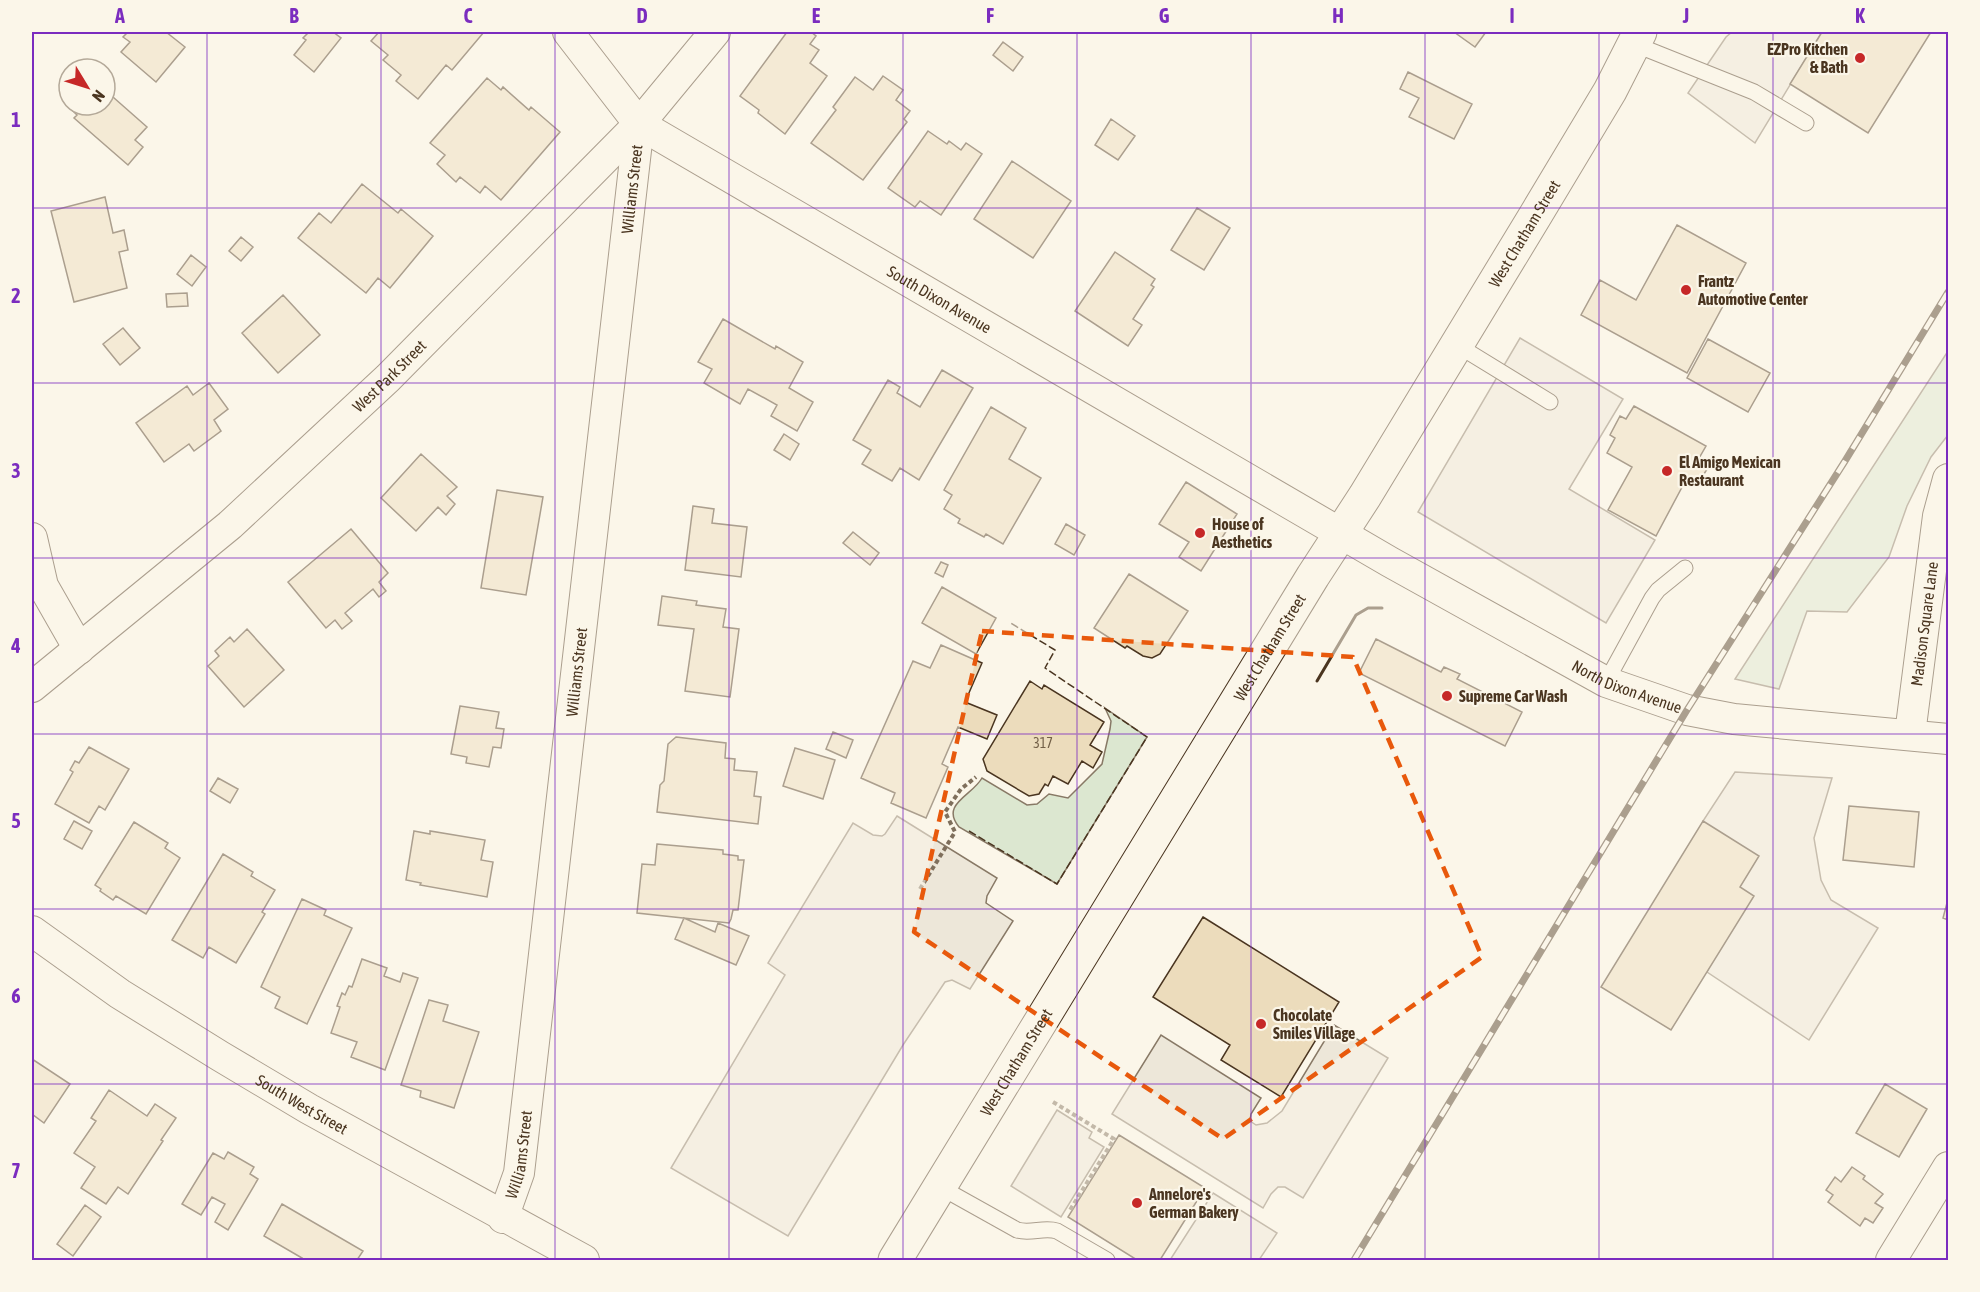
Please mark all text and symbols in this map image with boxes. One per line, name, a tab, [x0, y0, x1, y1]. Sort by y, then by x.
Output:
text: A	[114, 4, 125, 27]
text: B	[289, 4, 299, 27]
text: C	[464, 4, 473, 27]
text: D	[636, 4, 648, 27]
text: E	[812, 4, 821, 27]
text: F	[986, 4, 994, 27]
text: G	[1159, 4, 1170, 27]
text: H	[1332, 4, 1344, 27]
text: I	[1509, 4, 1515, 27]
text: J	[1682, 4, 1689, 27]
text: K	[1855, 4, 1865, 27]
place label: EZPro Kitchen & Bath	[1767, 40, 1848, 76]
marker: EZPro Kitchen & Bath	[1853, 51, 1867, 65]
north arrow	[57, 57, 117, 117]
text: N	[89, 87, 109, 106]
text: 1	[11, 108, 21, 131]
street label: Williams Street	[618, 143, 646, 235]
street label: West Chatham Street	[1485, 176, 1564, 290]
street label: South Dixon Avenue	[884, 262, 995, 337]
place label: Frantz Automotive Center	[1697, 272, 1808, 308]
marker: Frantz Automotive Center	[1679, 283, 1693, 297]
text: 2	[11, 284, 21, 307]
street label: West Park Street	[349, 336, 430, 415]
place label: El Amigo Mexican Restaurant	[1679, 453, 1781, 489]
text: 3	[11, 459, 21, 482]
marker: El Amigo Mexican Restaurant	[1660, 464, 1674, 478]
place label: House of Aesthetics	[1211, 515, 1273, 551]
marker: House of Aesthetics	[1193, 526, 1207, 540]
street label: Madison Square Lane	[1907, 561, 1941, 687]
street label: West Chatham Street	[1230, 590, 1309, 704]
street label: Williams Street	[562, 626, 590, 717]
text: 4	[10, 634, 21, 657]
street label: North Dixon Avenue	[1569, 656, 1684, 717]
place label: Supreme Car Wash	[1459, 687, 1568, 705]
marker: Supreme Car Wash	[1440, 689, 1454, 703]
house number: 317	[1033, 735, 1053, 751]
text: 5	[11, 809, 21, 832]
text: 6	[11, 984, 21, 1007]
street label: West Chatham Street	[976, 1005, 1056, 1119]
place label: Chocolate Smiles Village	[1273, 1006, 1355, 1042]
marker: Chocolate Smiles Village	[1254, 1017, 1268, 1031]
street label: South West Street	[253, 1071, 351, 1138]
street label: Williams Street	[502, 1109, 535, 1201]
text: 7	[11, 1159, 21, 1182]
place label: Annelore's German Bakery	[1148, 1185, 1239, 1221]
marker: Annelore's German Bakery	[1130, 1196, 1144, 1210]

